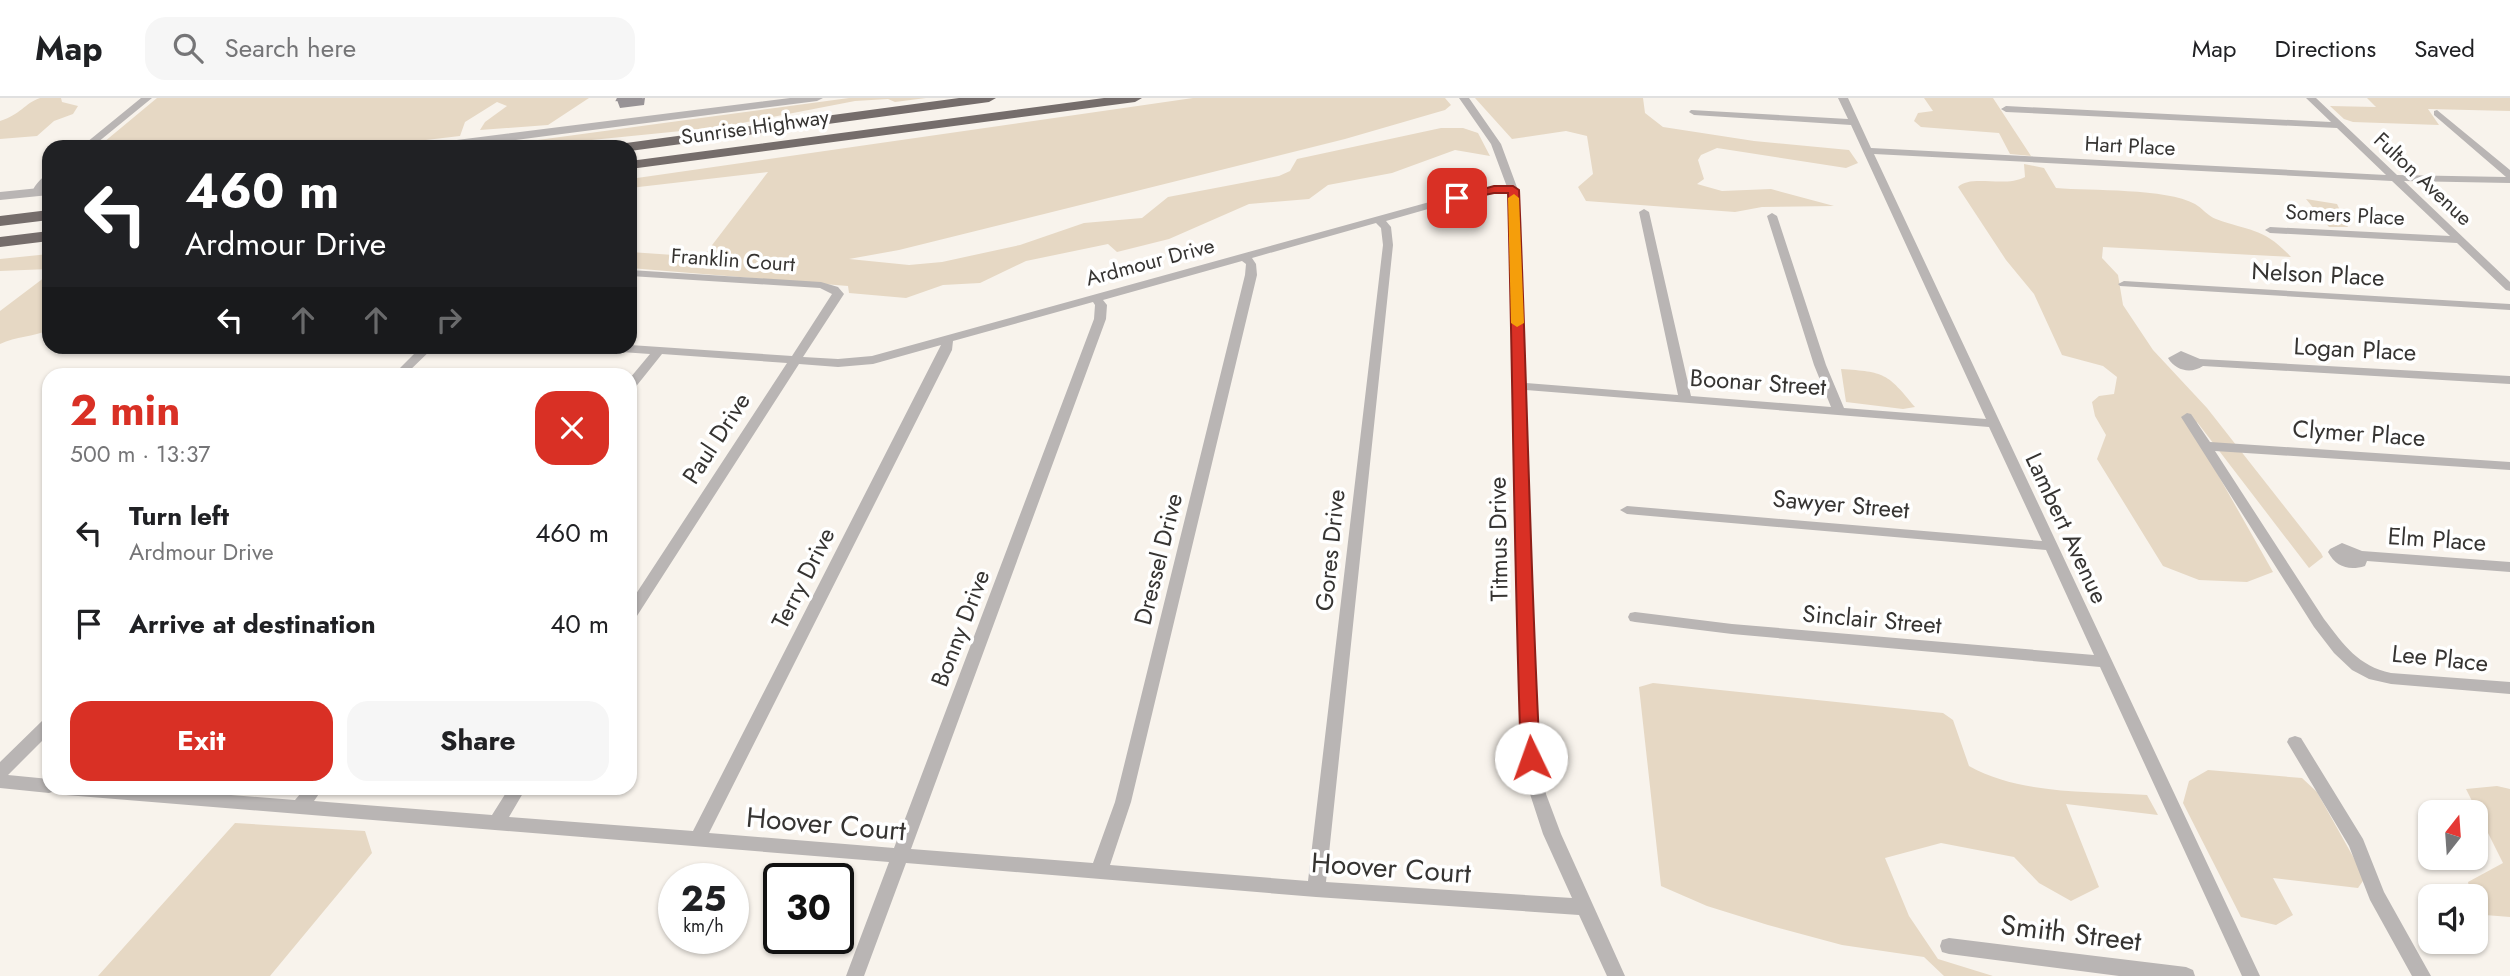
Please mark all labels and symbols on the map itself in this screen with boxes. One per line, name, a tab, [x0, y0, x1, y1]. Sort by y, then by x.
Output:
street label: Sunrise Highway	[679, 102, 831, 152]
street label: Fulton Avenue	[2367, 125, 2479, 233]
street label: Hart Place	[2084, 129, 2176, 163]
pin	[1427, 168, 1487, 228]
street label: Somers Place	[2285, 197, 2406, 233]
street label: Ardmour Drive	[1082, 230, 1218, 294]
street label: Franklin Court	[670, 241, 796, 279]
street label: Nelson Place	[2251, 253, 2385, 295]
street label: Logan Place	[2293, 328, 2417, 370]
street label: Boonar Street	[1689, 360, 1828, 404]
street label: Paul Drive	[673, 385, 759, 491]
street label: Clymer Place	[2291, 411, 2427, 455]
street label: Lambert Avenue	[2017, 447, 2117, 609]
street label: Titmus Drive	[1479, 476, 1517, 602]
street label: Sawyer Street	[1771, 481, 1911, 527]
street label: Gores Drive	[1306, 487, 1354, 613]
street label: Dressel Drive	[1125, 490, 1191, 628]
street label: Elm Place	[2387, 518, 2487, 560]
street label: Terry Drive	[763, 521, 843, 635]
street label: Bonny Drive	[922, 564, 998, 692]
street label: Sinclair Street	[1801, 595, 1943, 643]
street label: Lee Place	[2390, 636, 2490, 680]
position arrow	[1494, 721, 1568, 795]
street label: Hoover Court	[745, 797, 908, 851]
north arrow	[2418, 800, 2488, 870]
street label: Hoover Court	[1310, 842, 1473, 894]
speed limit sign: 30	[763, 863, 854, 954]
street label: Smith Street	[1998, 904, 2144, 962]

